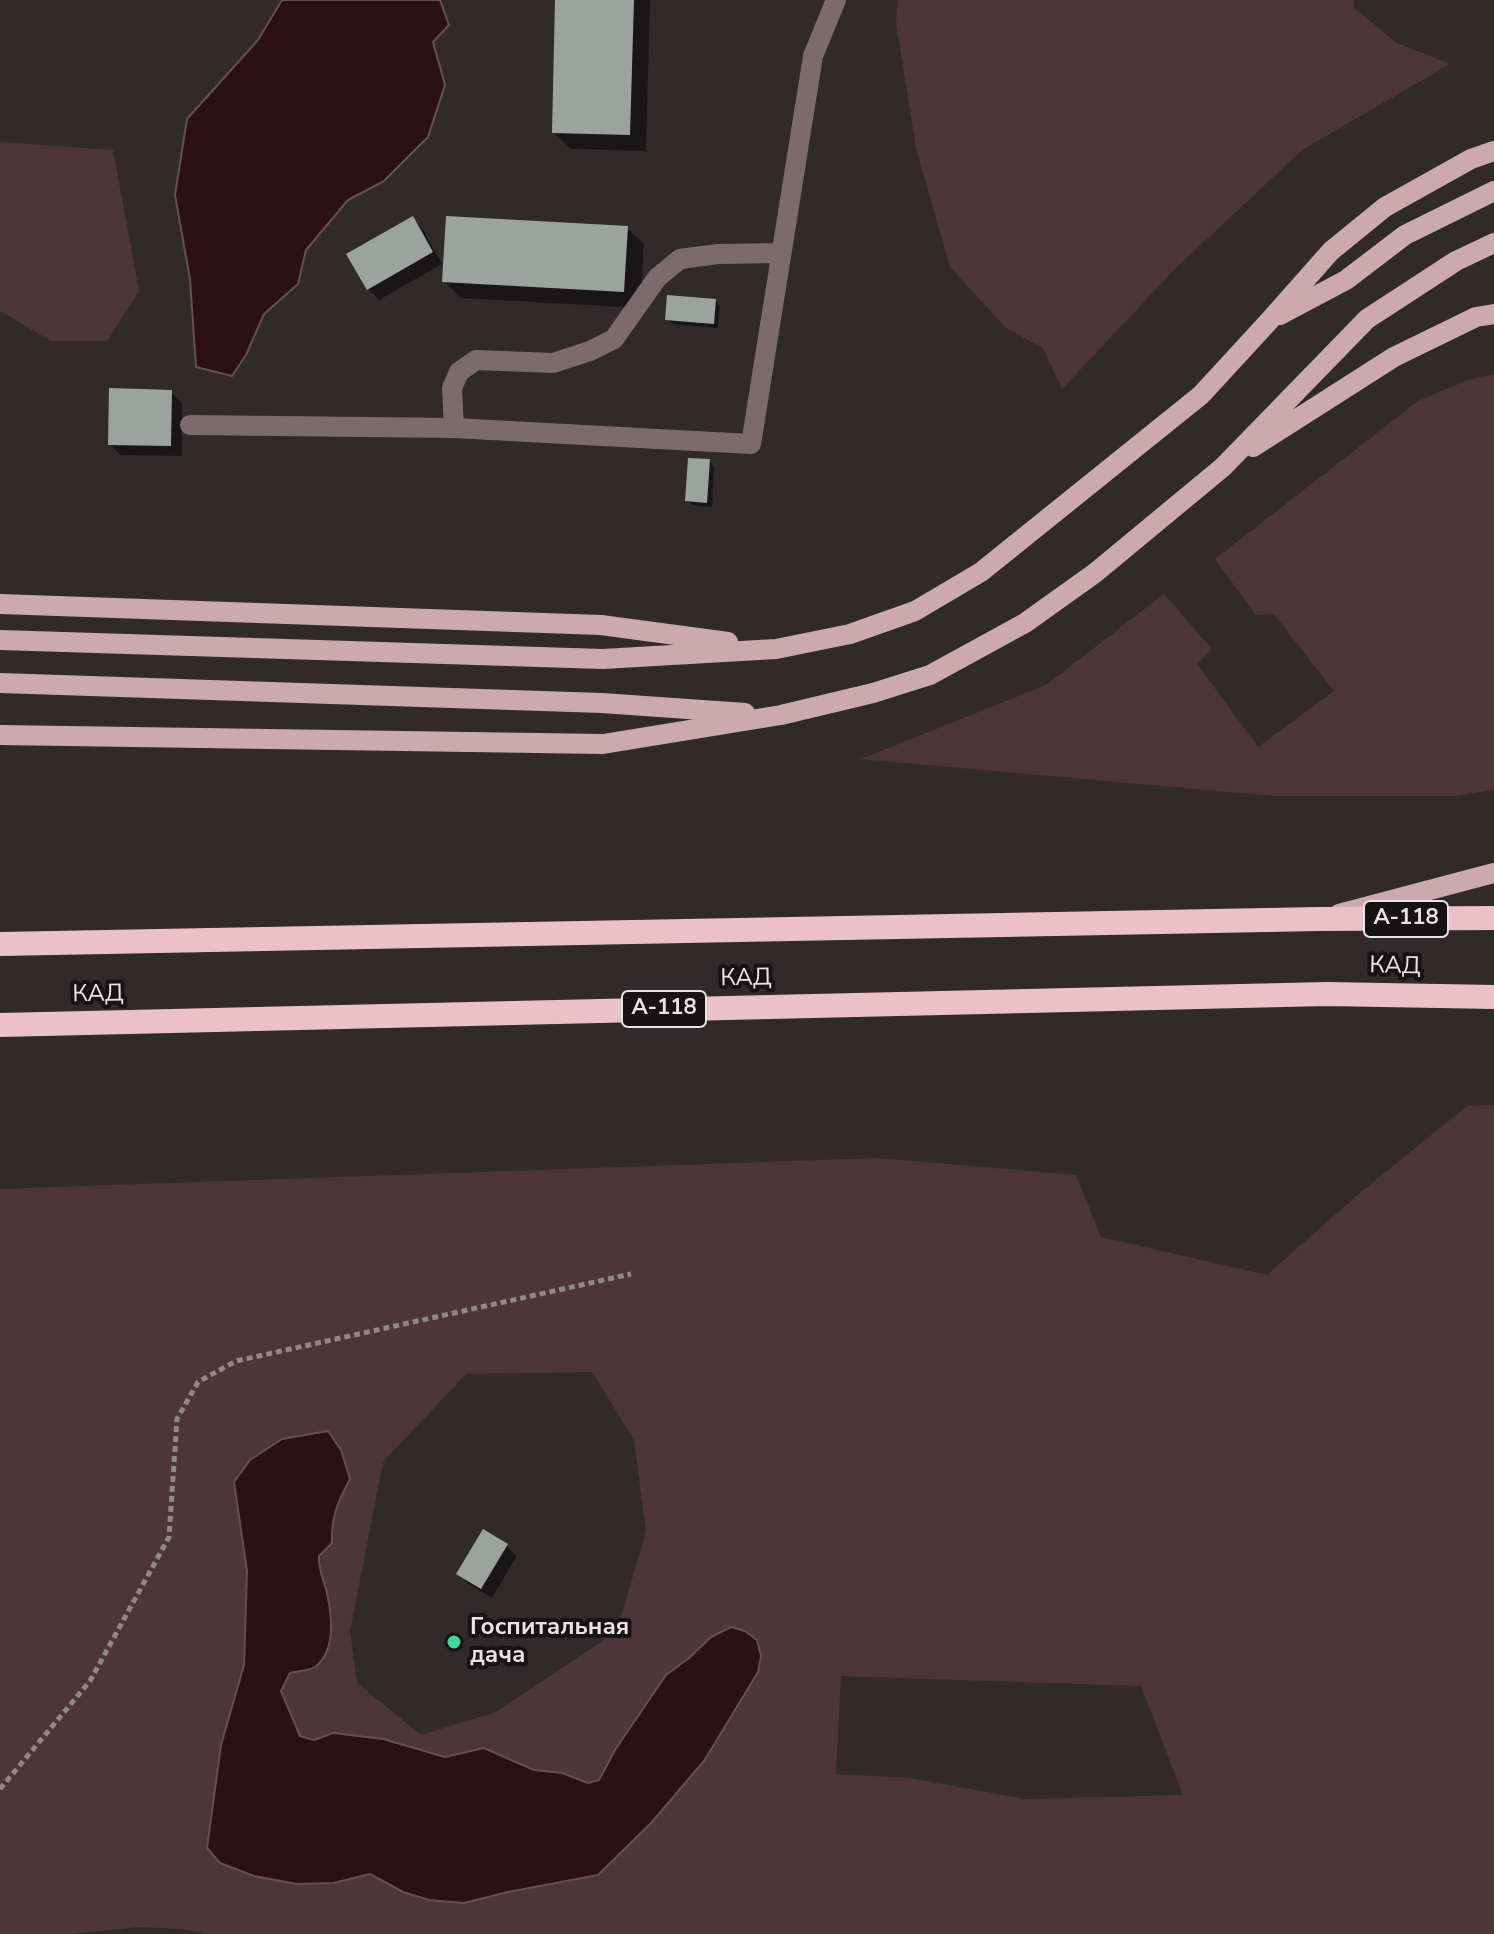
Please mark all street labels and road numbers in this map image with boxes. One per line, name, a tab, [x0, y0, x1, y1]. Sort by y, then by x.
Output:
road number: А-118	[1364, 901, 1448, 937]
street label: КАД	[1369, 952, 1421, 982]
street label: КАД	[720, 964, 772, 994]
street label: КАД	[72, 980, 124, 1010]
road number: А-118	[622, 991, 706, 1027]

